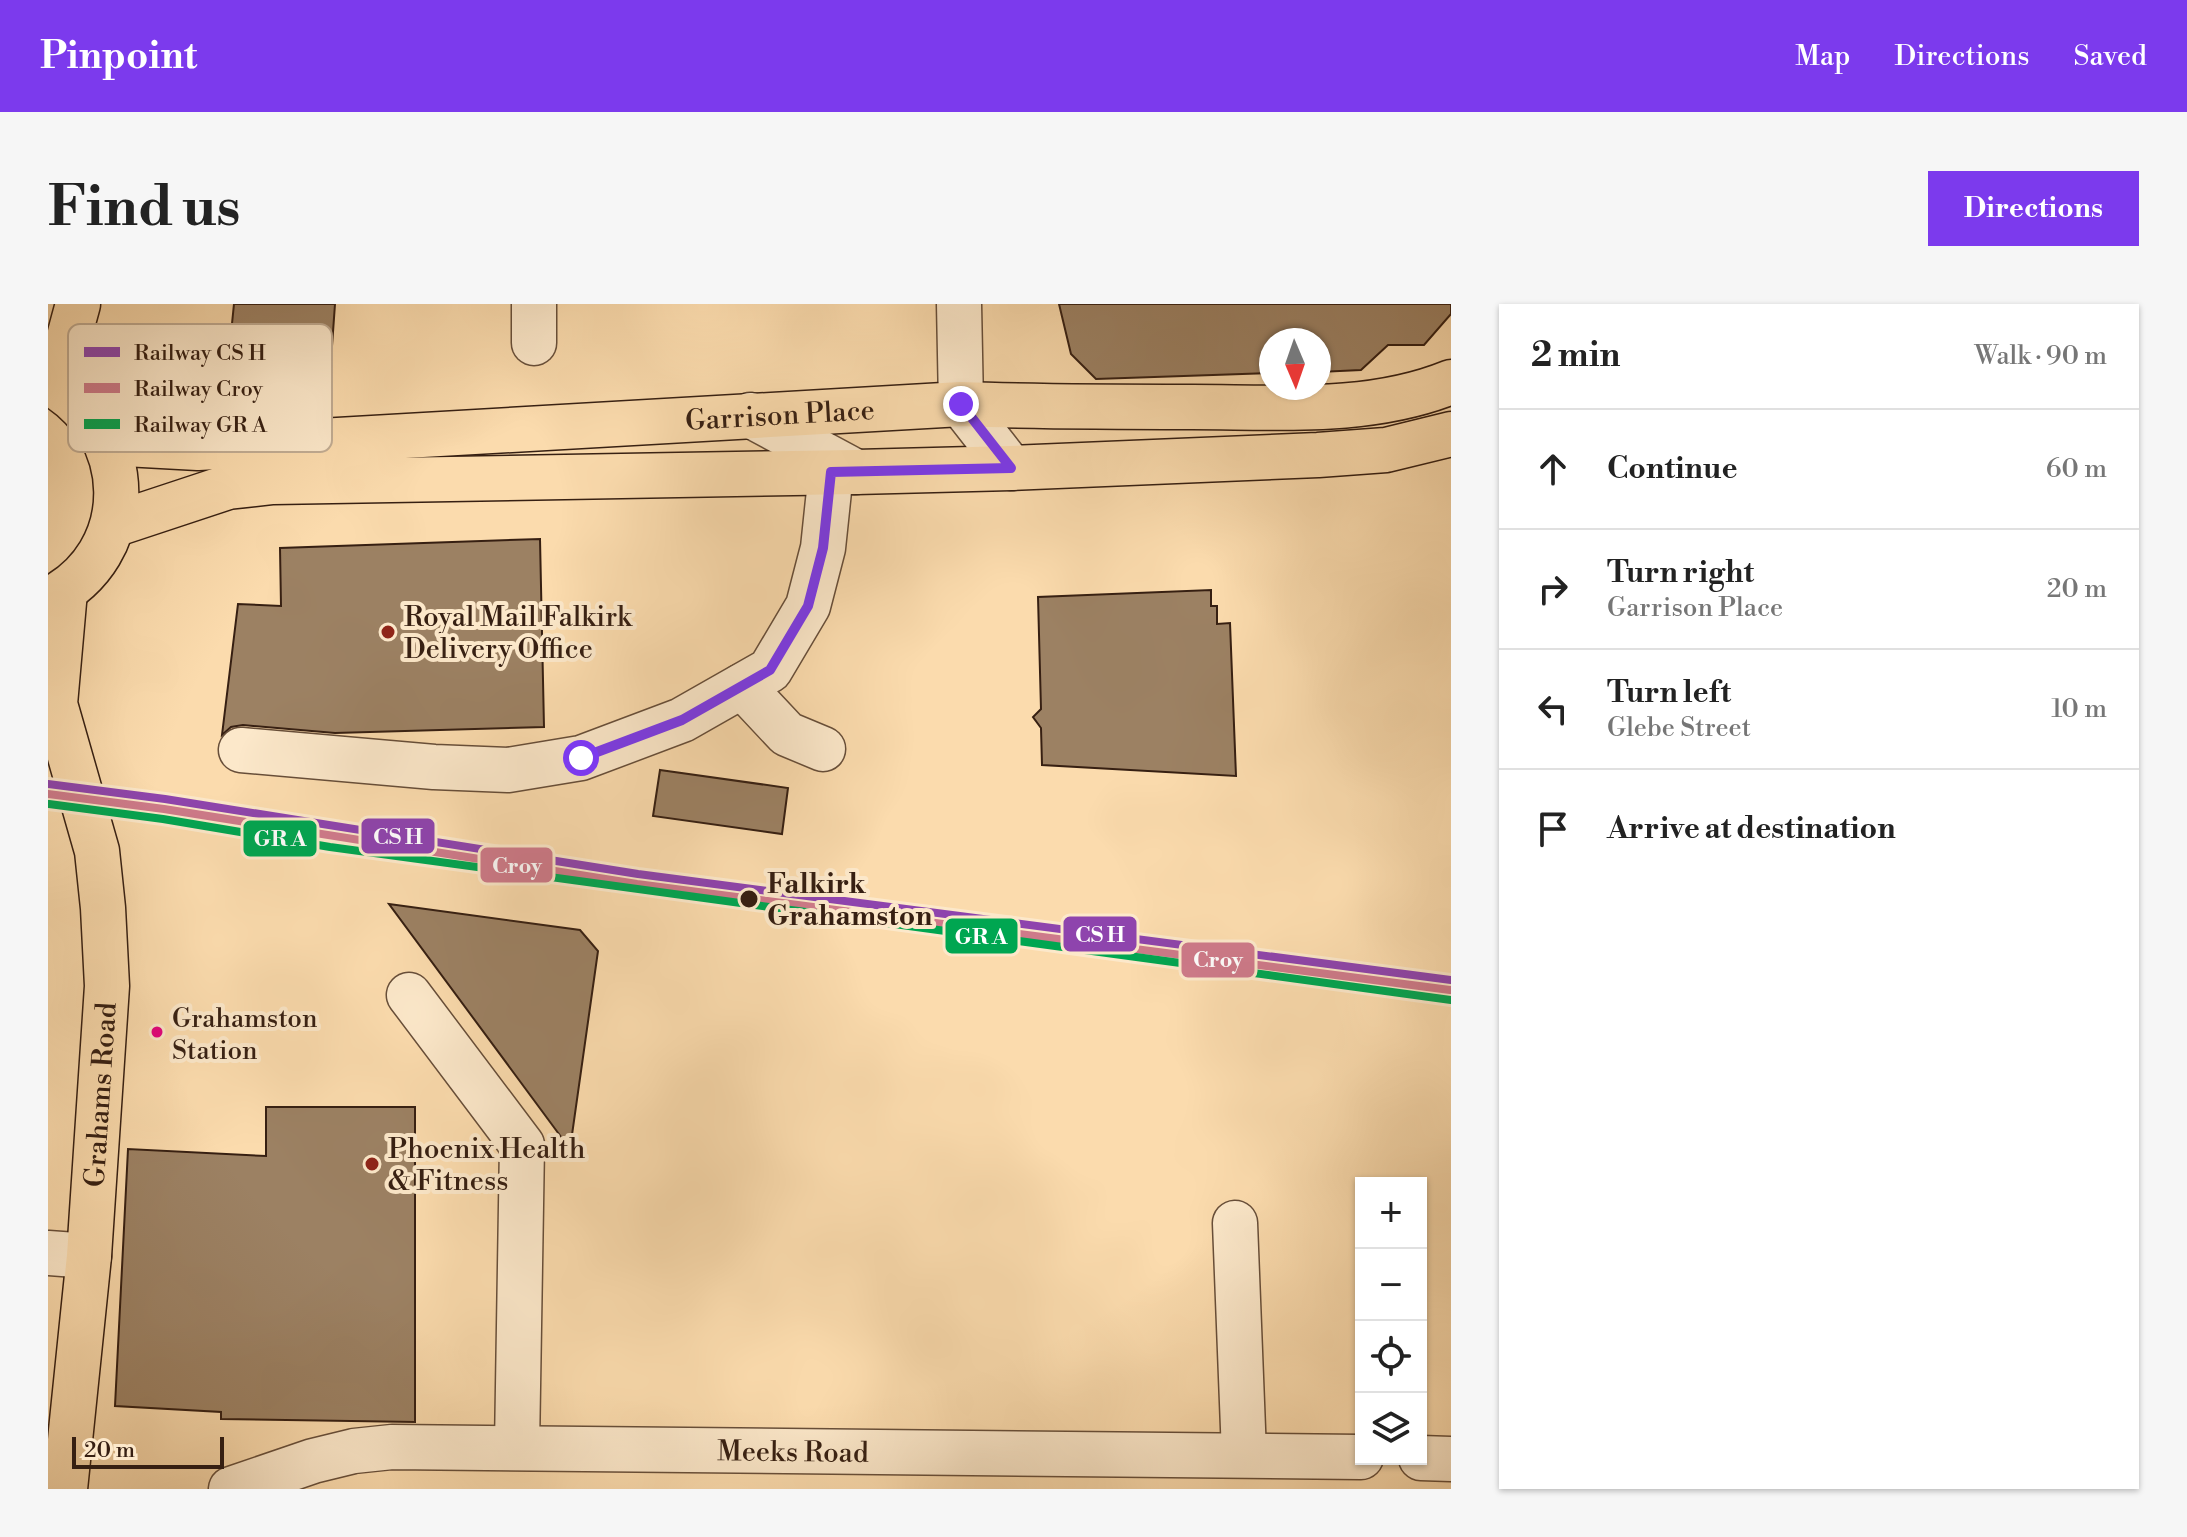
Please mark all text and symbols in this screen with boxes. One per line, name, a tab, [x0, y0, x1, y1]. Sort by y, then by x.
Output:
text: Pinpoint	[40, 33, 197, 80]
text: Map	[1795, 39, 1850, 74]
text: Directions	[1894, 39, 2029, 74]
text: Saved	[2073, 39, 2147, 74]
button: Directions	[1928, 171, 2139, 246]
text: Find us	[48, 173, 241, 243]
legend	[68, 324, 332, 452]
north arrow	[1259, 328, 1331, 400]
text: 2 min	[1531, 335, 1620, 377]
text: Railway CS H	[134, 340, 266, 367]
text: Walk · 90 m	[1975, 340, 2107, 372]
text: Railway Croy	[134, 376, 263, 403]
route end	[943, 386, 979, 422]
street label: Garrison Place	[684, 393, 876, 439]
text: Railway GR A	[134, 412, 268, 439]
icon: ahead	[1531, 447, 1575, 491]
text: Continue	[1607, 450, 1738, 488]
text: 60 m	[2046, 453, 2107, 485]
text: Turn right	[1607, 554, 1754, 592]
icon: right	[1531, 567, 1575, 611]
text: 20 m	[2047, 573, 2107, 605]
text: Garrison Place	[1607, 592, 1783, 624]
place label: Royal Mail Falkirk Delivery Office	[404, 600, 633, 667]
marker: Royal Mail Falkirk Delivery Office	[379, 623, 397, 641]
text: Turn left	[1607, 674, 1731, 712]
icon: left	[1531, 687, 1575, 731]
text: 10 m	[2051, 693, 2107, 725]
text: Glebe Street	[1607, 712, 1751, 744]
route start	[563, 740, 599, 776]
icon: arrive	[1531, 807, 1575, 851]
text: Arrive at destination	[1607, 810, 1896, 848]
line badge: CS H	[360, 817, 436, 855]
line badge: GR A	[242, 819, 318, 858]
text: CS H	[373, 824, 423, 851]
text: GR A	[254, 826, 308, 853]
line badge: Croy	[479, 846, 554, 884]
text: Croy	[492, 853, 543, 880]
place label: Falkirk Grahamston	[767, 867, 932, 934]
marker: Falkirk Grahamston	[738, 888, 760, 910]
line badge: CS H	[1062, 915, 1138, 953]
line badge: GR A	[944, 917, 1019, 955]
text: CS H	[1075, 922, 1125, 949]
text: GR A	[955, 924, 1009, 951]
line badge: Croy	[1180, 941, 1256, 979]
text: Croy	[1193, 947, 1244, 974]
street label: Grahams Road	[78, 1001, 125, 1188]
place label: Grahamston Station	[172, 1003, 317, 1067]
marker: Grahamston Station	[149, 1024, 165, 1040]
place label: Phoenix Health & Fitness	[388, 1132, 586, 1199]
marker: Phoenix Health & Fitness	[363, 1155, 381, 1173]
map controls	[1355, 1177, 1427, 1465]
button: +	[1355, 1177, 1427, 1249]
button: −	[1355, 1249, 1427, 1321]
button: locate	[1355, 1321, 1427, 1393]
button: layers	[1355, 1393, 1427, 1465]
scale bar	[72, 1433, 224, 1469]
street label: Meeks Road	[717, 1434, 869, 1471]
text: 20 m	[84, 1437, 135, 1464]

